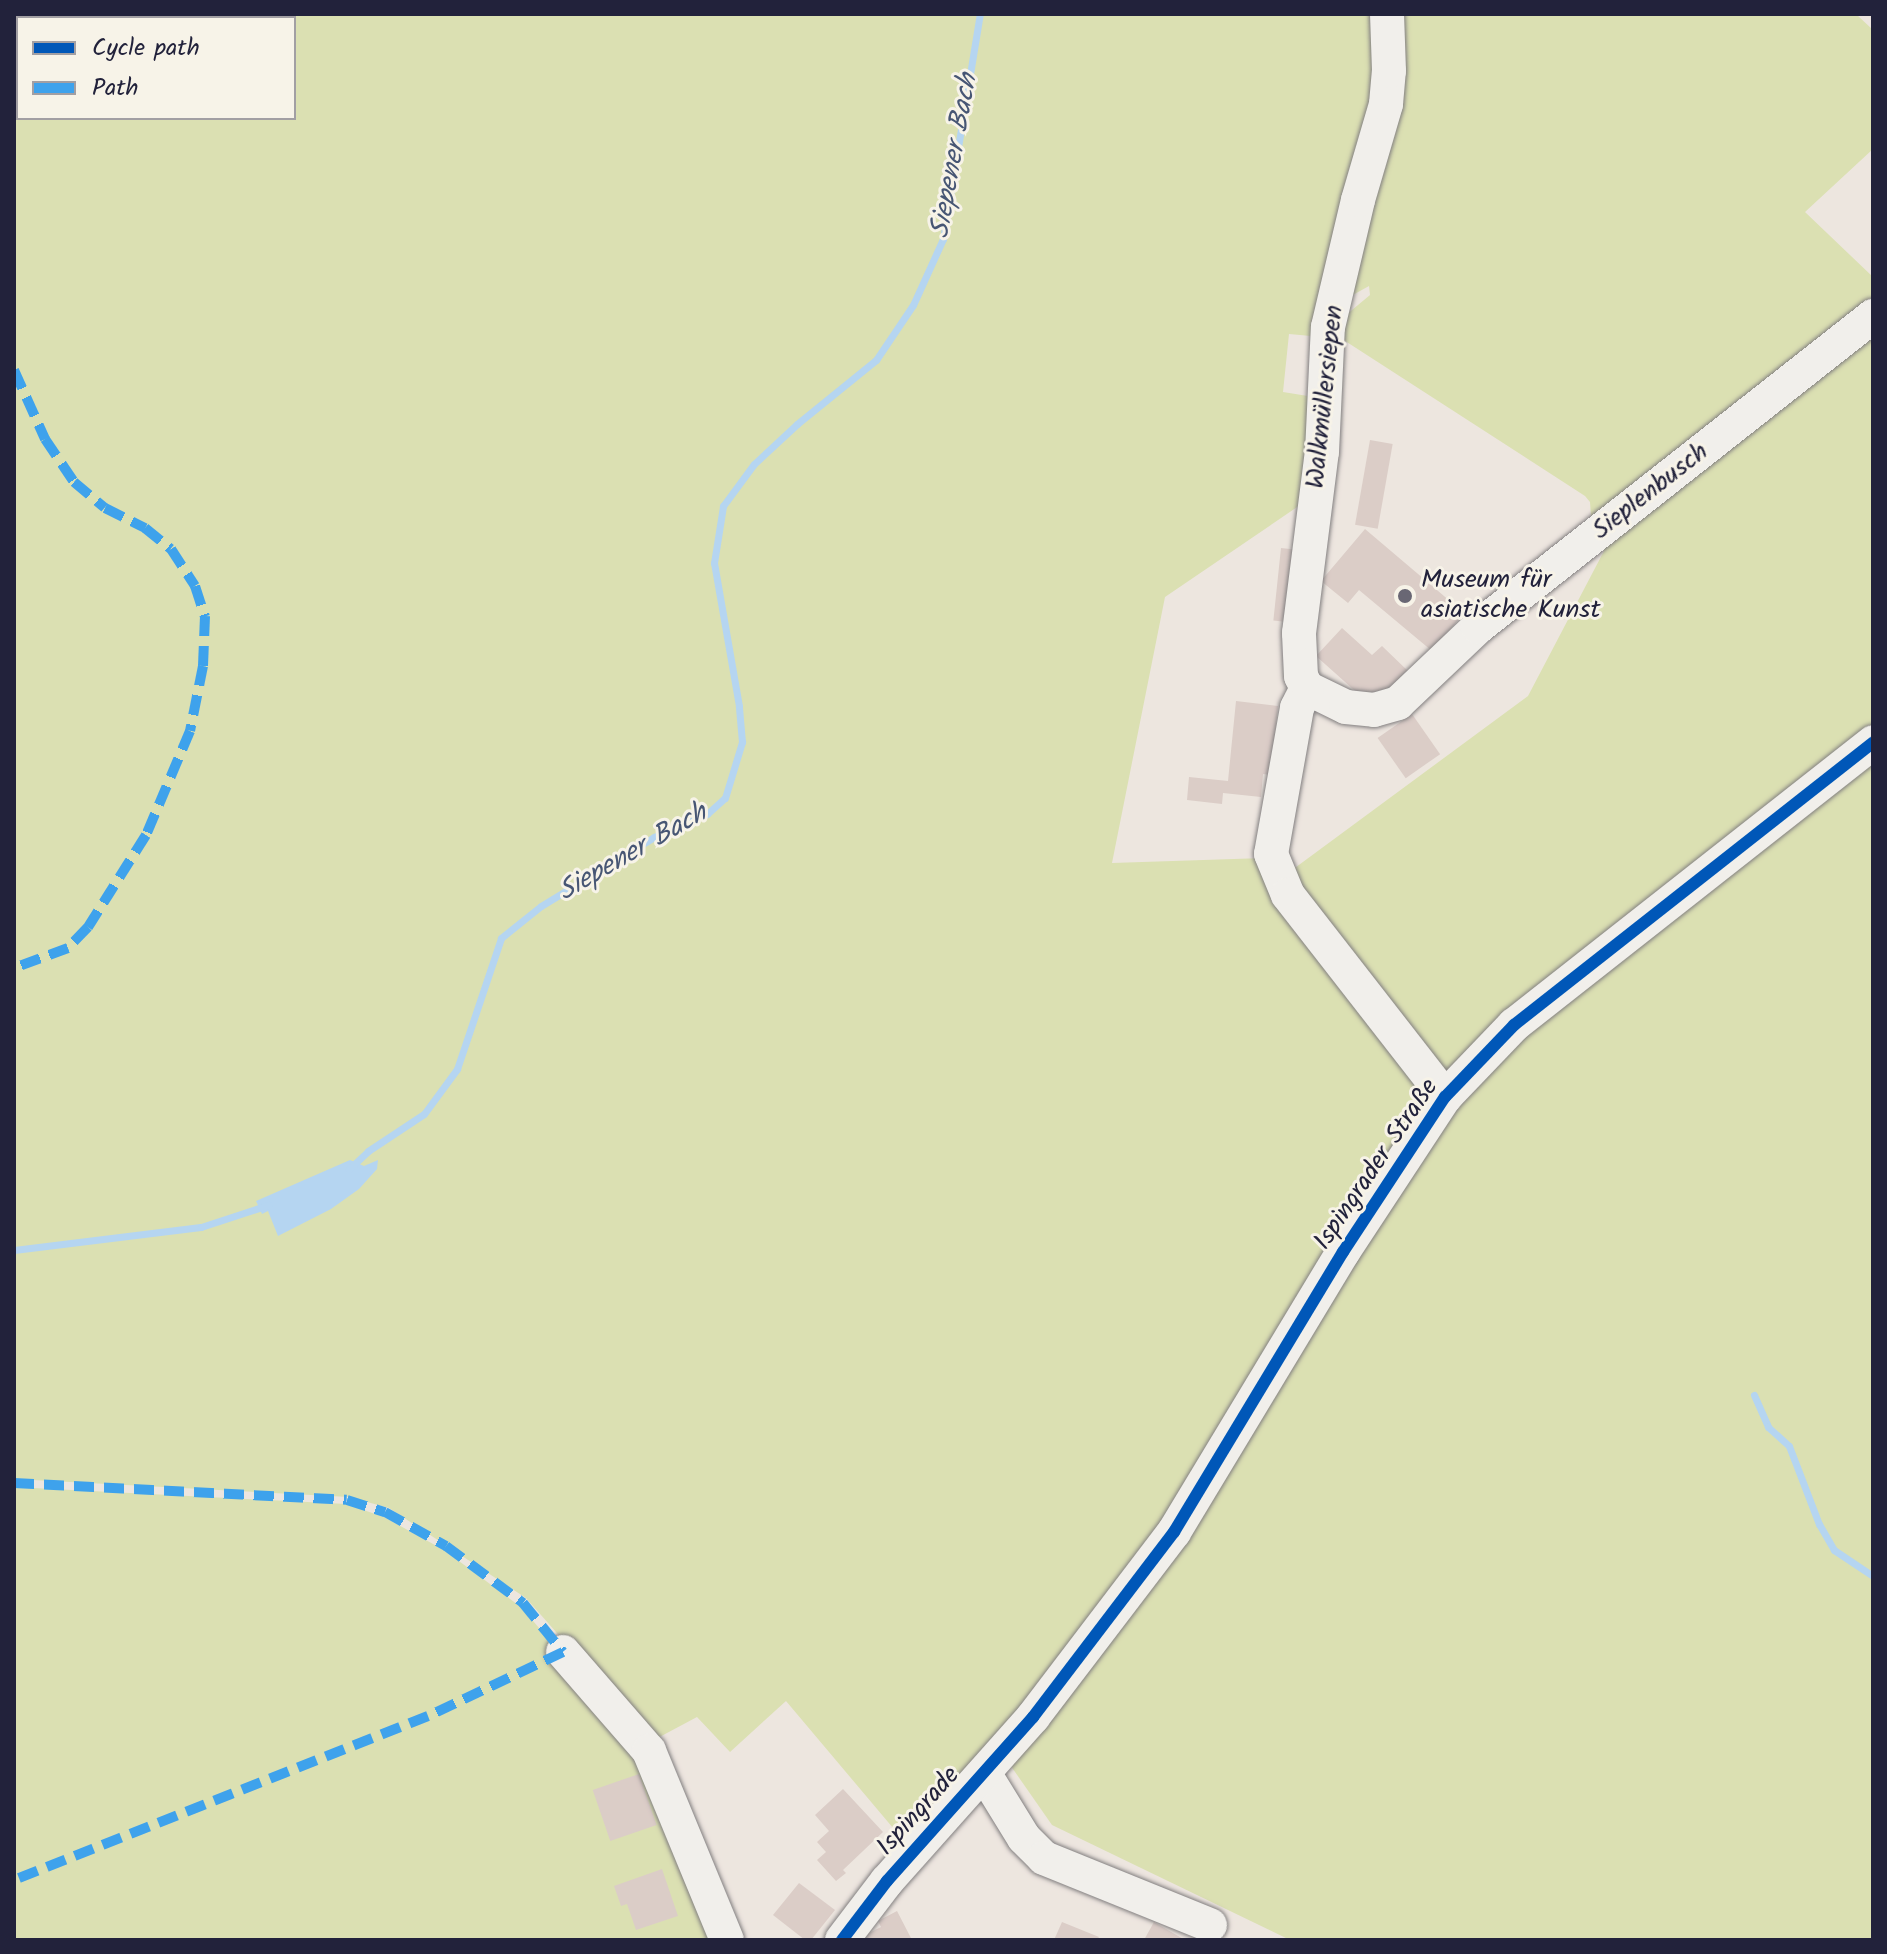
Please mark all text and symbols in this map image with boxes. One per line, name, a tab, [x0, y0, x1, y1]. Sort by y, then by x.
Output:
legend	[16, 16, 296, 120]
text: Cycle path	[92, 29, 200, 68]
text: Path	[92, 69, 138, 108]
water label: Siepener Bach	[924, 71, 986, 241]
street label: Walkmüllersiepen	[1301, 304, 1351, 490]
street label: Sieplenbusch	[1587, 437, 1715, 547]
place label: Museum für asiatische Kunst	[1421, 565, 1600, 626]
marker: Museum für asiatische Kunst	[1396, 587, 1414, 605]
water label: Siepener Bach	[552, 797, 714, 909]
street label: Ispingrader Straße	[1308, 1073, 1446, 1257]
street label: Ispingrade	[871, 1761, 967, 1863]

